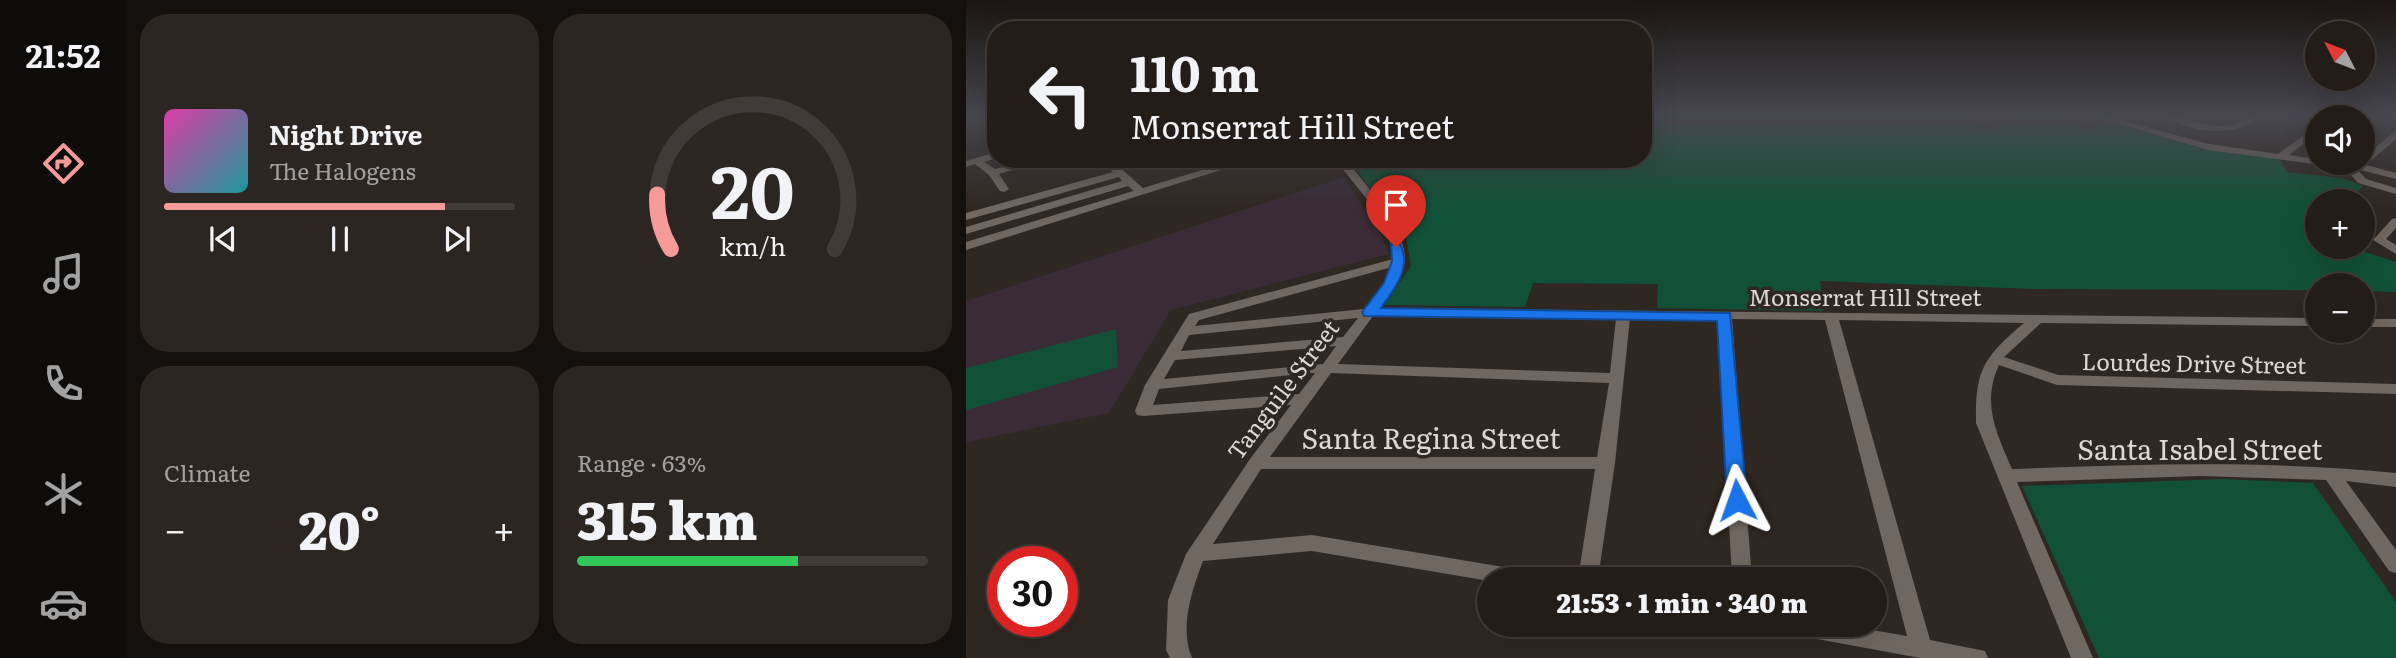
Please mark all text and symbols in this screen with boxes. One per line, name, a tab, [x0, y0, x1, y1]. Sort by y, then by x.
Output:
north arrow	[2305, 21, 2375, 91]
map controls	[2305, 21, 2375, 343]
text: 21:52	[25, 30, 101, 78]
text: 110 m	[1130, 34, 1259, 107]
icon: left	[1015, 49, 1106, 140]
text: Monserrat Hill Street	[1130, 101, 1454, 149]
button: sound	[2305, 105, 2375, 175]
text: Night Drive	[269, 114, 423, 153]
text: 20	[711, 134, 794, 242]
icon: directions	[39, 139, 88, 188]
text: The Halogens	[269, 153, 416, 187]
pin	[1366, 175, 1426, 247]
icon: arrive	[1377, 186, 1415, 224]
button: +	[2305, 189, 2375, 259]
icon: previous	[204, 220, 242, 258]
icon: pause	[321, 220, 359, 258]
icon: next	[438, 220, 476, 258]
text: km/h	[719, 227, 786, 264]
icon: music	[39, 249, 88, 298]
button: −	[2305, 273, 2375, 343]
street label: Monserrat Hill Street	[1748, 279, 1982, 313]
street label: Tanguile Street	[1218, 311, 1346, 466]
street label: Lourdes Drive Street	[2081, 343, 2307, 381]
icon: phone	[39, 359, 88, 408]
street label: Santa Regina Street	[1302, 416, 1561, 458]
street label: Santa Isabel Street	[2077, 427, 2323, 469]
text: Range · 63%	[577, 445, 706, 479]
text: Climate	[164, 455, 250, 489]
position arrow	[1700, 463, 1774, 537]
icon: climate	[39, 469, 88, 518]
text: 315 km	[577, 479, 758, 556]
text: 20°	[299, 489, 380, 566]
text: −	[164, 499, 186, 556]
text: +	[493, 499, 515, 556]
speed limit sign: 30	[987, 546, 1078, 637]
icon: car	[39, 579, 88, 628]
text: 21:53 · 1 min · 340 m	[1557, 582, 1807, 621]

